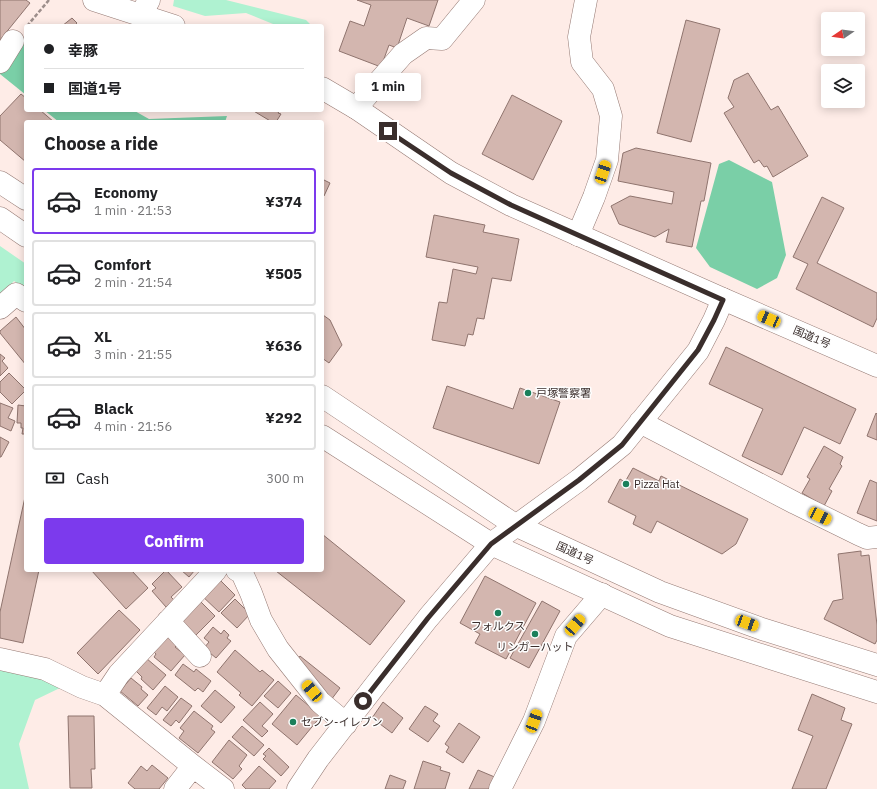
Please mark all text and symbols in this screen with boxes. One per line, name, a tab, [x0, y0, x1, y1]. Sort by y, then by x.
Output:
north arrow	[821, 12, 865, 56]
map controls	[821, 12, 865, 108]
text: 幸豚	[68, 41, 98, 60]
button: layers	[821, 64, 865, 108]
callout: 1 min	[355, 73, 421, 101]
text: 1 min	[371, 78, 405, 95]
text: 国道1号	[68, 79, 122, 98]
route end	[379, 122, 397, 140]
text: Choose a ride	[44, 132, 158, 155]
car	[594, 159, 612, 185]
icon: car	[46, 183, 82, 219]
text: Economy	[94, 183, 158, 202]
text: ¥374	[265, 192, 302, 211]
text: 1 min · 21:53	[94, 202, 172, 219]
icon: car	[46, 255, 82, 291]
text: Comfort	[94, 255, 151, 274]
text: ¥505	[265, 264, 302, 283]
text: 2 min · 21:54	[94, 274, 172, 291]
car	[756, 309, 782, 329]
street label: 国道1号	[791, 323, 833, 351]
icon: car	[46, 327, 82, 363]
text: XL	[94, 327, 112, 346]
text: ¥636	[265, 336, 302, 355]
text: 3 min · 21:55	[94, 346, 172, 363]
place label: 戸塚警察署	[536, 386, 591, 400]
marker: 戸塚警察署	[523, 388, 533, 398]
icon: car	[46, 399, 82, 435]
text: Black	[94, 399, 134, 418]
text: ¥292	[265, 408, 302, 427]
text: 4 min · 21:56	[94, 418, 172, 435]
icon: cash	[44, 467, 66, 489]
text: Cash	[76, 469, 109, 488]
text: 300 m	[266, 470, 304, 487]
place label: Pizza Hat	[634, 477, 680, 491]
marker: Pizza Hat	[621, 479, 631, 489]
car	[807, 505, 833, 527]
button: Confirm	[44, 518, 304, 564]
street label: 国道1号	[554, 539, 596, 567]
marker: フォルクス	[493, 608, 503, 618]
car	[563, 612, 587, 638]
car	[734, 613, 760, 633]
place label: フォルクス	[471, 619, 525, 633]
marker: リンガーハット	[530, 629, 540, 639]
place label: リンガーハット	[497, 640, 573, 654]
car	[300, 678, 324, 704]
route start	[354, 692, 372, 710]
car	[524, 708, 544, 734]
place label: セブン-イレブン	[301, 715, 382, 729]
marker: セブン-イレブン	[288, 717, 298, 727]

